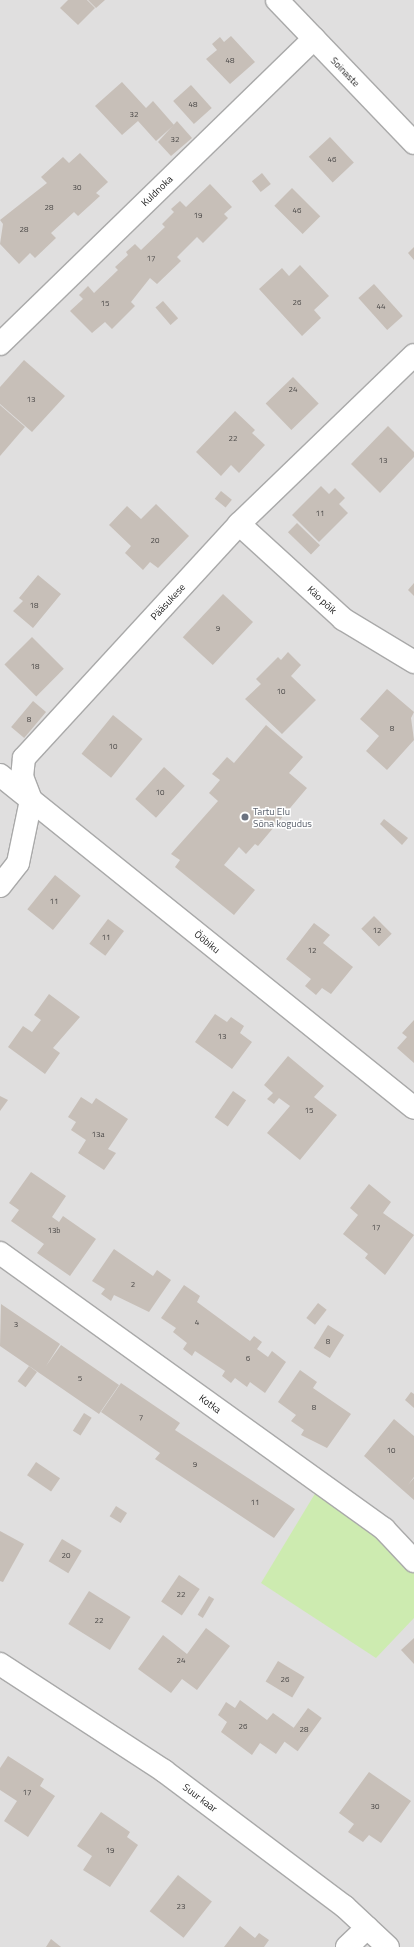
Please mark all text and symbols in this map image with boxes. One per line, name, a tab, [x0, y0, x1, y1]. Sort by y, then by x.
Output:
street label: Soinaste	[328, 55, 362, 89]
house number: 48	[226, 56, 234, 66]
house number: 48	[189, 100, 197, 110]
house number: 32	[130, 110, 138, 120]
house number: 32	[171, 135, 179, 145]
house number: 46	[328, 155, 336, 165]
street label: Kuldnoka	[139, 173, 175, 209]
house number: 30	[73, 183, 81, 193]
house number: 28	[45, 203, 53, 213]
house number: 46	[293, 206, 301, 216]
house number: 19	[194, 211, 202, 221]
house number: 28	[20, 225, 28, 235]
house number: 17	[147, 254, 155, 264]
house number: 26	[293, 298, 301, 308]
house number: 15	[101, 299, 109, 309]
house number: 44	[377, 302, 385, 312]
house number: 24	[289, 385, 297, 395]
house number: 13	[27, 395, 35, 405]
house number: 22	[229, 434, 237, 444]
house number: 13	[379, 456, 387, 466]
house number: 11	[316, 509, 324, 519]
house number: 20	[151, 536, 159, 546]
street label: Pääsukese	[148, 581, 188, 623]
street label: Käo põik	[305, 583, 339, 617]
house number: 18	[30, 601, 38, 611]
house number: 9	[216, 624, 220, 634]
house number: 18	[31, 662, 39, 672]
house number: 10	[277, 687, 285, 697]
house number: 8	[27, 715, 31, 725]
house number: 8	[390, 724, 394, 734]
house number: 10	[109, 742, 117, 752]
house number: 10	[156, 788, 164, 798]
place label: Tartu Elu Sõna kogudus	[253, 805, 312, 828]
marker: Tartu Elu Sõna kogudus	[240, 812, 250, 822]
house number: 11	[50, 897, 58, 907]
house number: 12	[373, 926, 381, 936]
street label: Ööbiku	[192, 928, 222, 956]
house number: 11	[102, 933, 110, 943]
house number: 12	[308, 946, 316, 956]
house number: 13	[218, 1032, 226, 1042]
house number: 15	[305, 1106, 313, 1116]
house number: 13a	[92, 1130, 104, 1140]
house number: 17	[372, 1223, 380, 1233]
house number: 13b	[47, 1226, 61, 1236]
house number: 2	[131, 1280, 135, 1290]
house number: 4	[195, 1318, 199, 1328]
house number: 3	[14, 1320, 18, 1330]
house number: 8	[326, 1337, 330, 1347]
house number: 6	[246, 1354, 250, 1364]
house number: 5	[78, 1374, 82, 1384]
street label: Kotka	[197, 1392, 223, 1416]
house number: 8	[312, 1403, 316, 1413]
house number: 7	[139, 1413, 143, 1423]
house number: 10	[387, 1446, 395, 1456]
house number: 9	[193, 1460, 197, 1470]
house number: 11	[251, 1498, 259, 1508]
house number: 20	[62, 1551, 70, 1561]
house number: 22	[177, 1590, 185, 1600]
house number: 22	[95, 1616, 103, 1626]
house number: 24	[177, 1656, 185, 1666]
house number: 26	[281, 1675, 289, 1685]
house number: 26	[239, 1722, 247, 1732]
house number: 28	[300, 1725, 308, 1735]
street label: Suur kaar	[180, 1781, 220, 1815]
house number: 17	[23, 1788, 31, 1798]
house number: 30	[371, 1802, 379, 1812]
house number: 19	[106, 1846, 114, 1856]
house number: 23	[177, 1902, 185, 1912]

